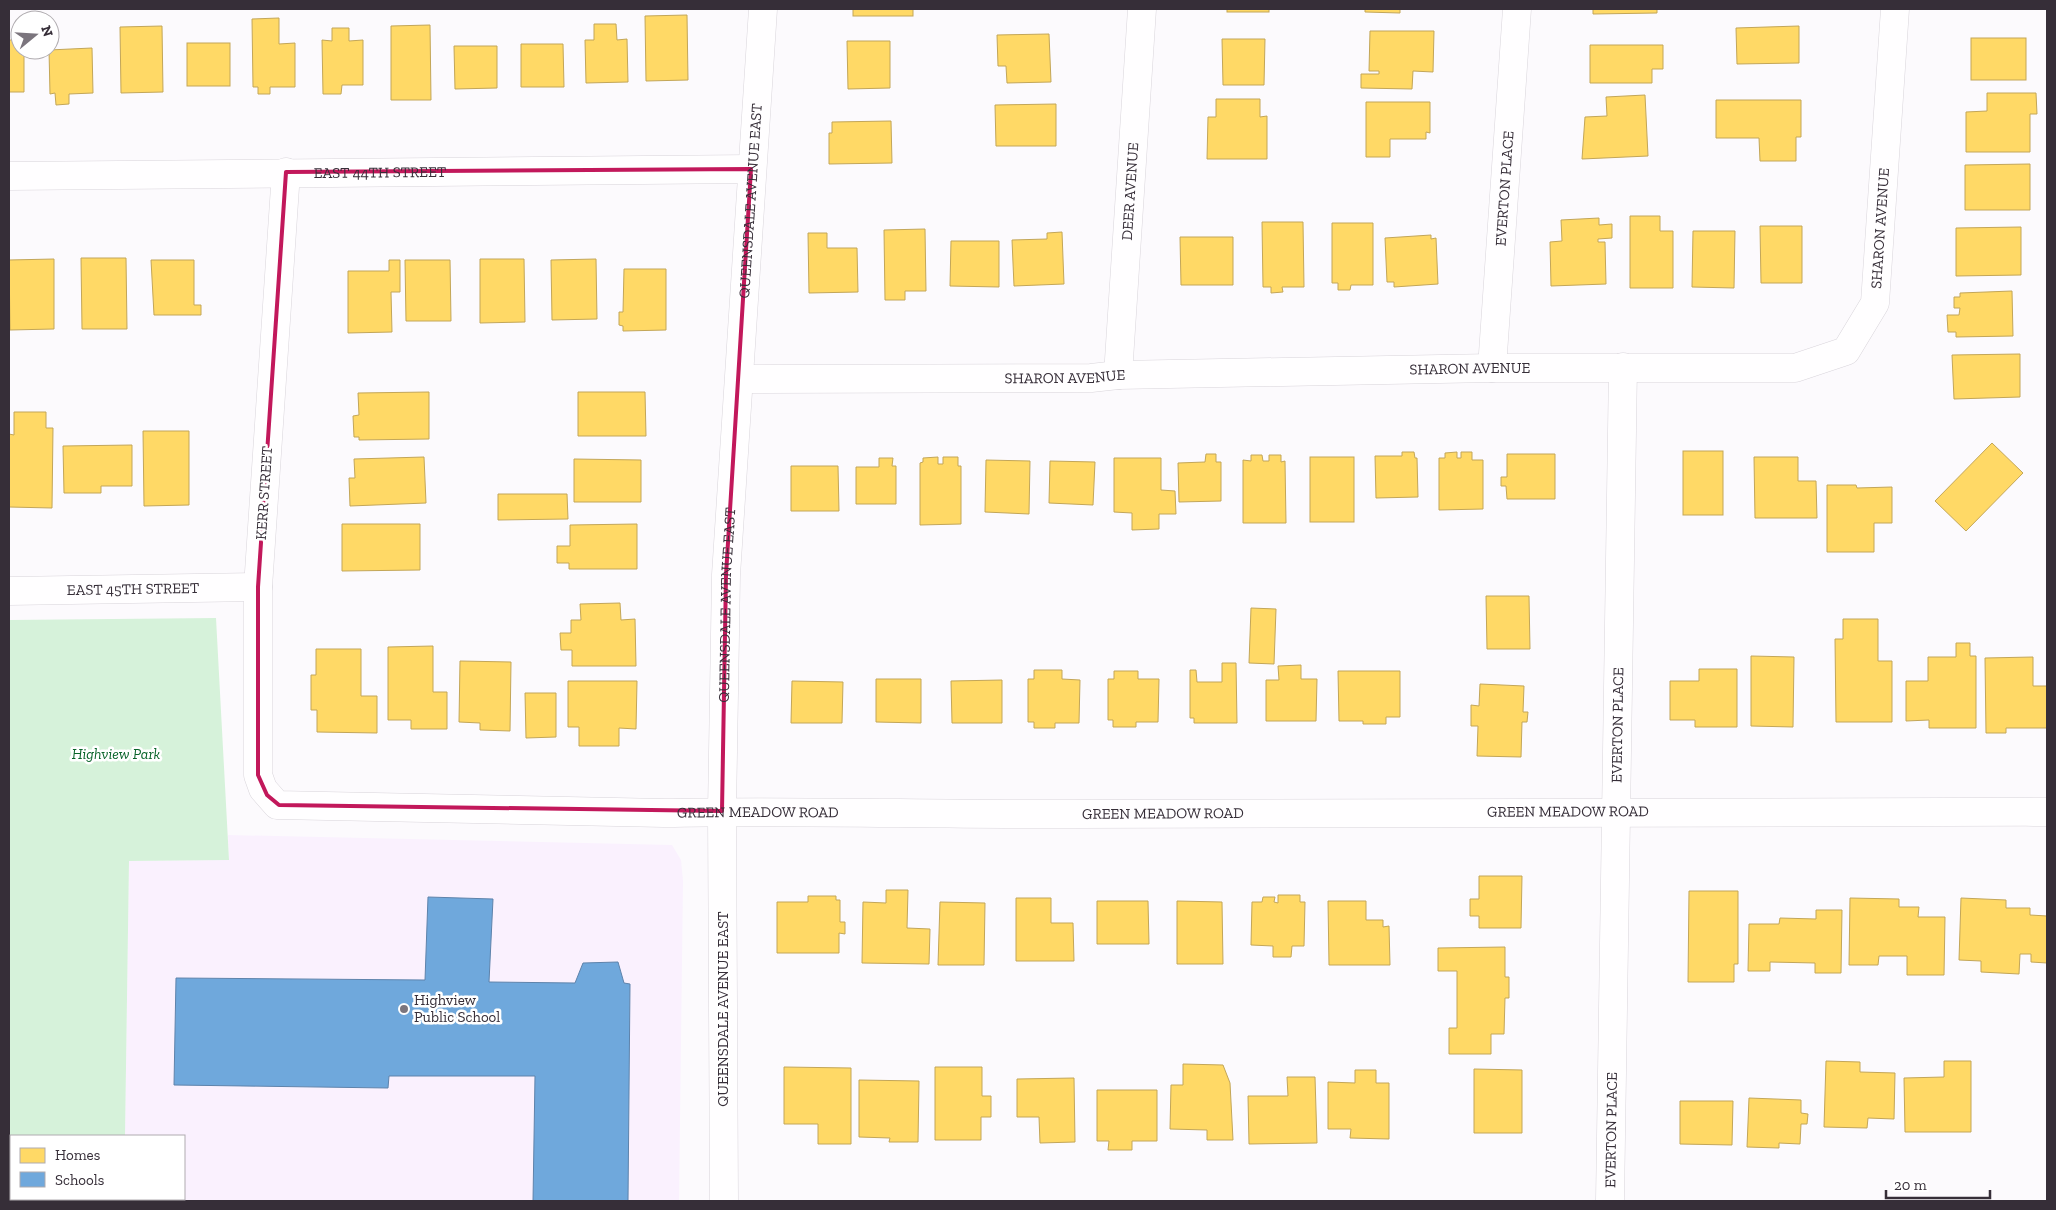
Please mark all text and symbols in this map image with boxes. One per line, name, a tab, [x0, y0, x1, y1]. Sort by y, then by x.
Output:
north arrow	[10, 10, 60, 60]
text: N	[37, 23, 57, 39]
street label: QUEENSDALE AVENUE EAST	[735, 103, 766, 299]
street label: EVERTON PLACE	[1492, 130, 1518, 247]
street label: DEER AVENUE	[1118, 142, 1142, 241]
street label: EAST 44TH STREET	[314, 163, 446, 182]
street label: SHARON AVENUE	[1867, 167, 1893, 289]
street label: SHARON AVENUE	[1409, 359, 1530, 379]
street label: SHARON AVENUE	[1004, 366, 1126, 387]
street label: KERR STREET	[252, 446, 276, 540]
street label: QUEENSDALE AVENUE EAST	[715, 507, 739, 703]
street label: EAST 45TH STREET	[67, 579, 199, 599]
street label: EVERTON PLACE	[1608, 667, 1627, 783]
park label: Highview Park	[72, 745, 161, 763]
street label: GREEN MEADOW ROAD	[1487, 802, 1649, 821]
street label: GREEN MEADOW ROAD	[677, 803, 839, 822]
street label: GREEN MEADOW ROAD	[1082, 804, 1244, 823]
street label: QUEENSDALE AVENUE EAST	[714, 911, 732, 1107]
place label: Highview Public School	[414, 991, 500, 1026]
marker: Highview Public School	[398, 1003, 410, 1015]
street label: EVERTON PLACE	[1601, 1072, 1621, 1188]
legend	[10, 1135, 185, 1200]
text: Homes	[55, 1146, 100, 1164]
scale bar	[1886, 1168, 1990, 1200]
text: Schools	[55, 1171, 104, 1189]
text: 20 m	[1894, 1176, 1927, 1194]

